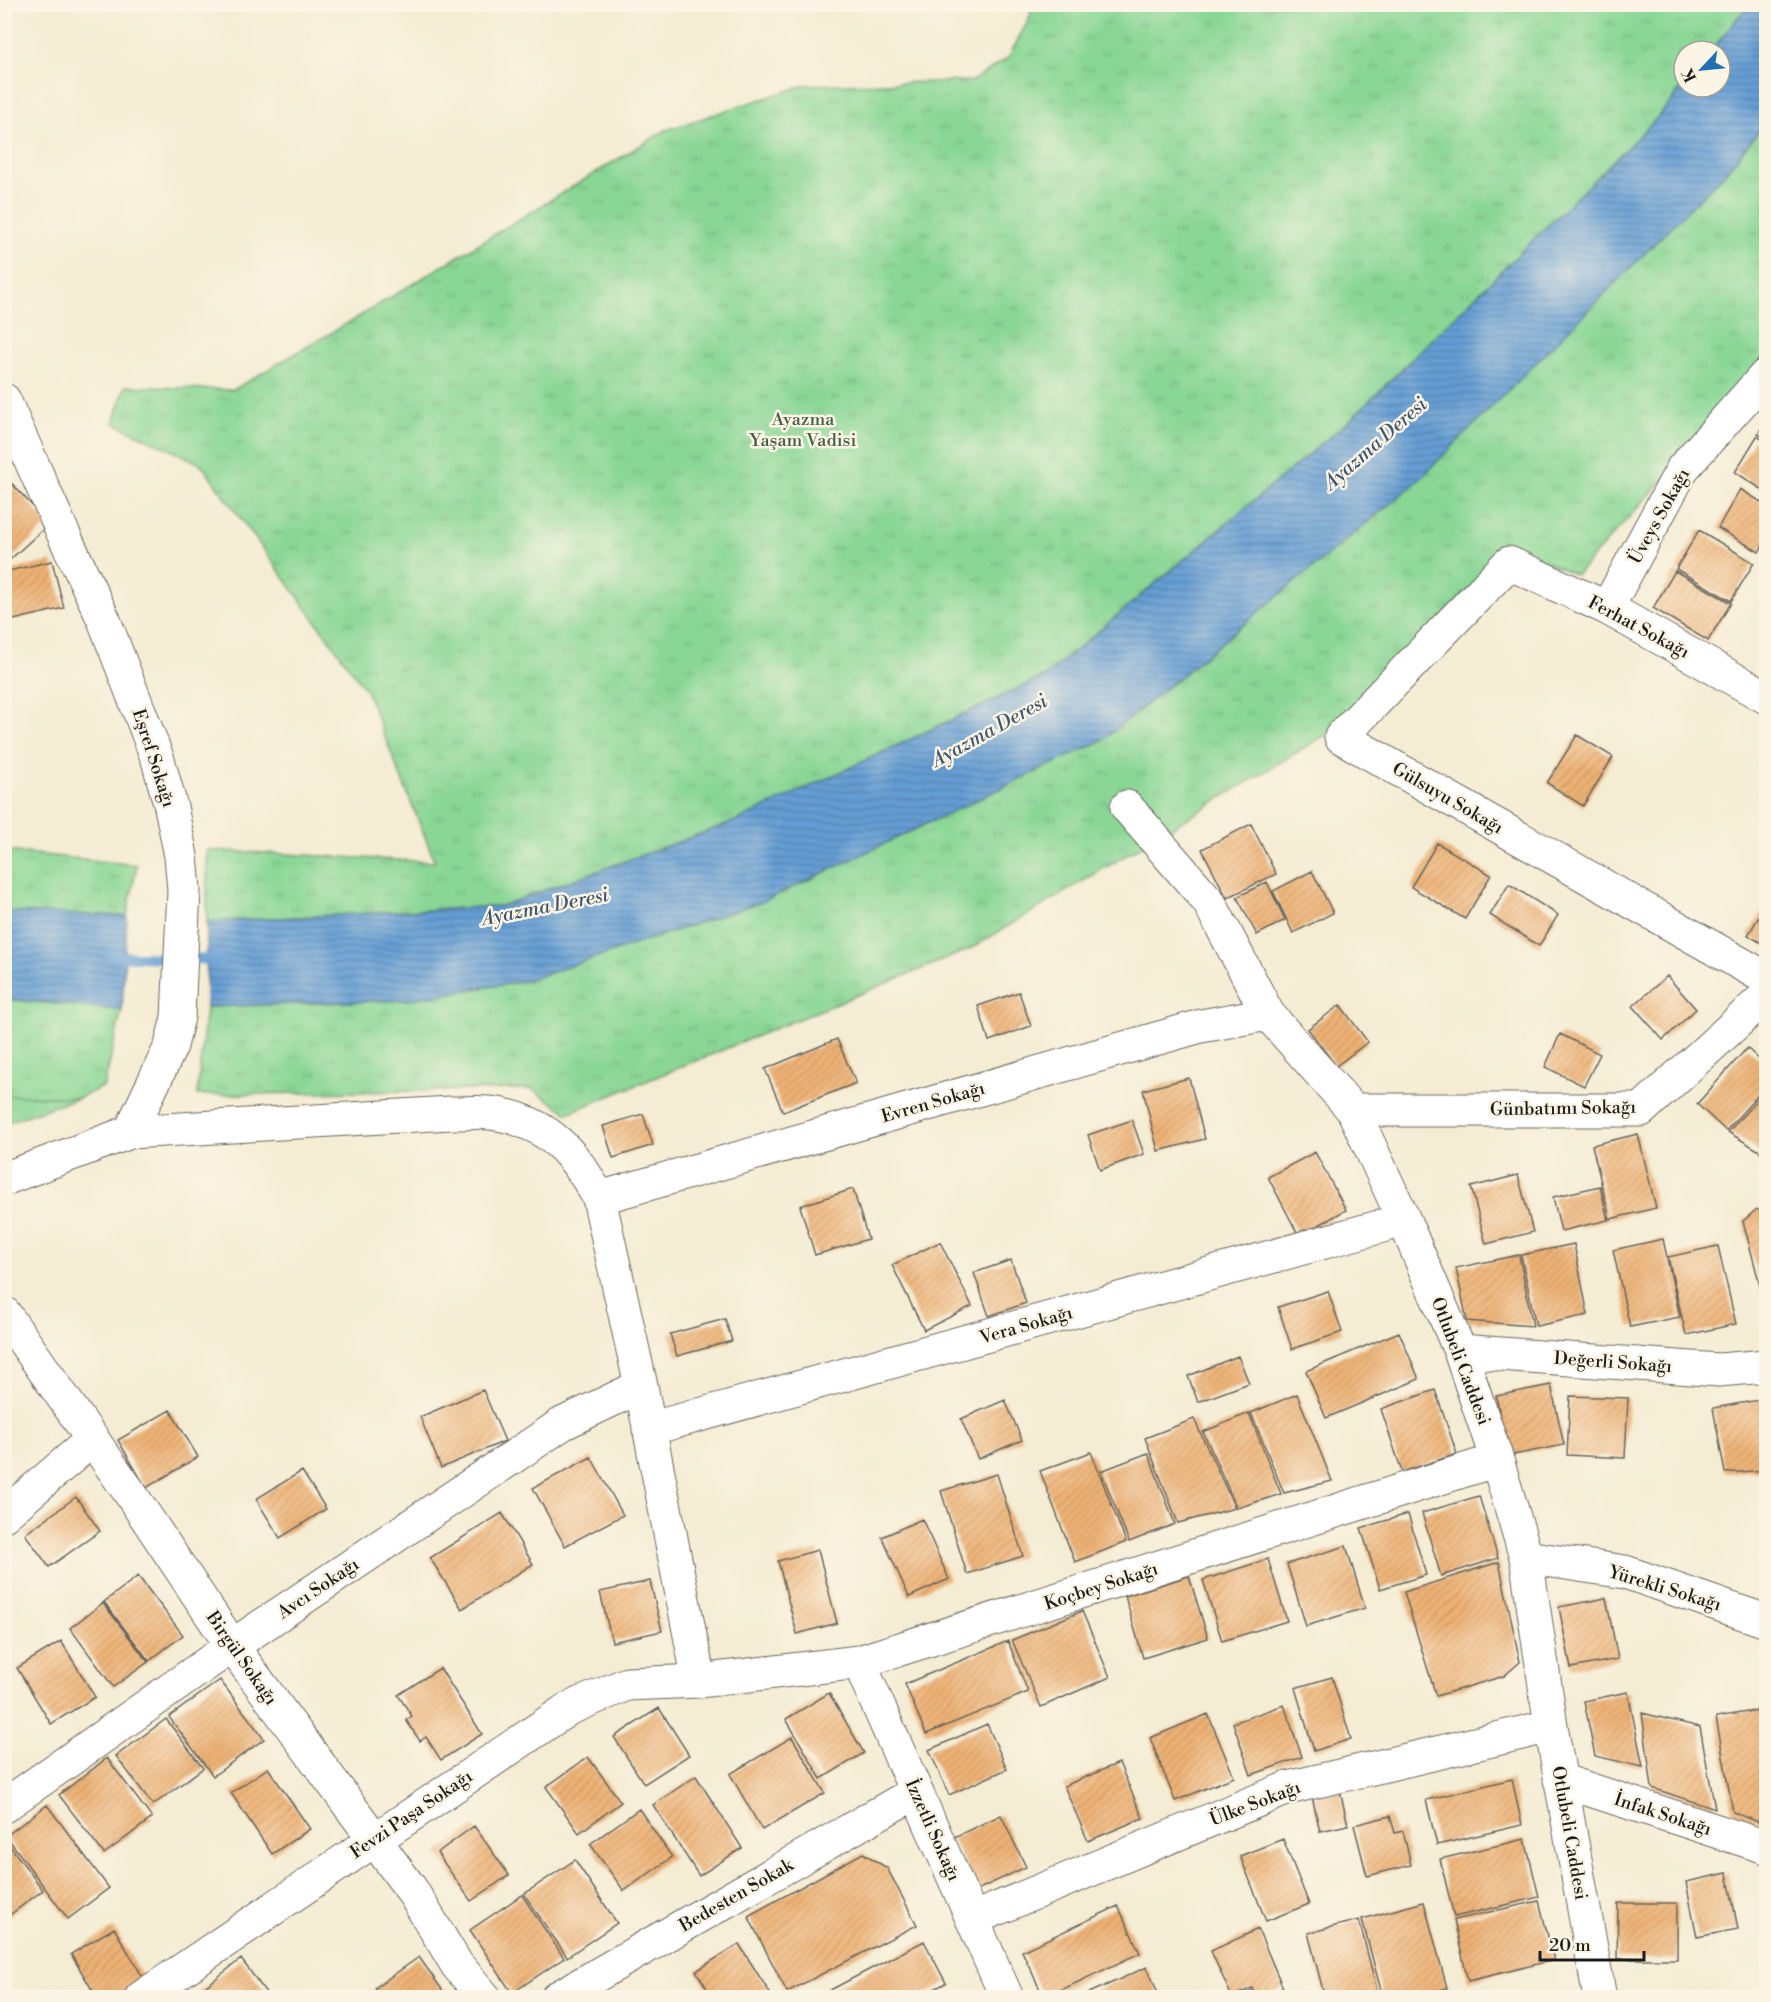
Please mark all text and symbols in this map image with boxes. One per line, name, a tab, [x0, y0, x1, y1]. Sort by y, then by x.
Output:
north arrow	[1672, 39, 1732, 99]
text: K	[1677, 64, 1701, 85]
water label: Ayazma Deresi	[1318, 392, 1433, 497]
park label: Ayazma Yaşam Vadisi	[749, 408, 857, 452]
street label: Üveys Sokağı	[1624, 464, 1695, 568]
street label: Ferhat Sokağı	[1584, 591, 1694, 664]
water label: Ayazma Deresi	[926, 689, 1053, 774]
street label: Eşref Sokağı	[127, 706, 180, 810]
street label: Gülsuyu Sokağı	[1388, 757, 1507, 840]
water label: Ayazma Deresi	[478, 883, 612, 932]
street label: Evren Sokağı	[879, 1077, 988, 1128]
street label: Günbatımı Sokağı	[1490, 1096, 1636, 1121]
street label: Otlubeli Caddesi	[1426, 1294, 1496, 1429]
street label: Vera Sokağı	[976, 1301, 1075, 1350]
street label: Değerli Sokağı	[1553, 1347, 1673, 1378]
street label: Avcı Sokağı	[272, 1553, 364, 1625]
street label: Koçbey Sokağı	[1041, 1557, 1161, 1616]
street label: Yürekli Sokağı	[1605, 1560, 1724, 1617]
street label: Birgül Sokağı	[200, 1606, 282, 1710]
street label: Otlubeli Caddesi	[1546, 1764, 1593, 1902]
street label: Fevzi Paşa Sokağı	[346, 1765, 477, 1864]
street label: İzzetli Sokağı	[900, 1775, 965, 1885]
street label: Ülke Sokağı	[1207, 1776, 1304, 1831]
street label: İnfak Sokağı	[1611, 1788, 1715, 1841]
street label: Bedesten Sokak	[674, 1853, 799, 1938]
scale bar	[1540, 1924, 1644, 1962]
text: 20 m	[1549, 1934, 1591, 1957]

